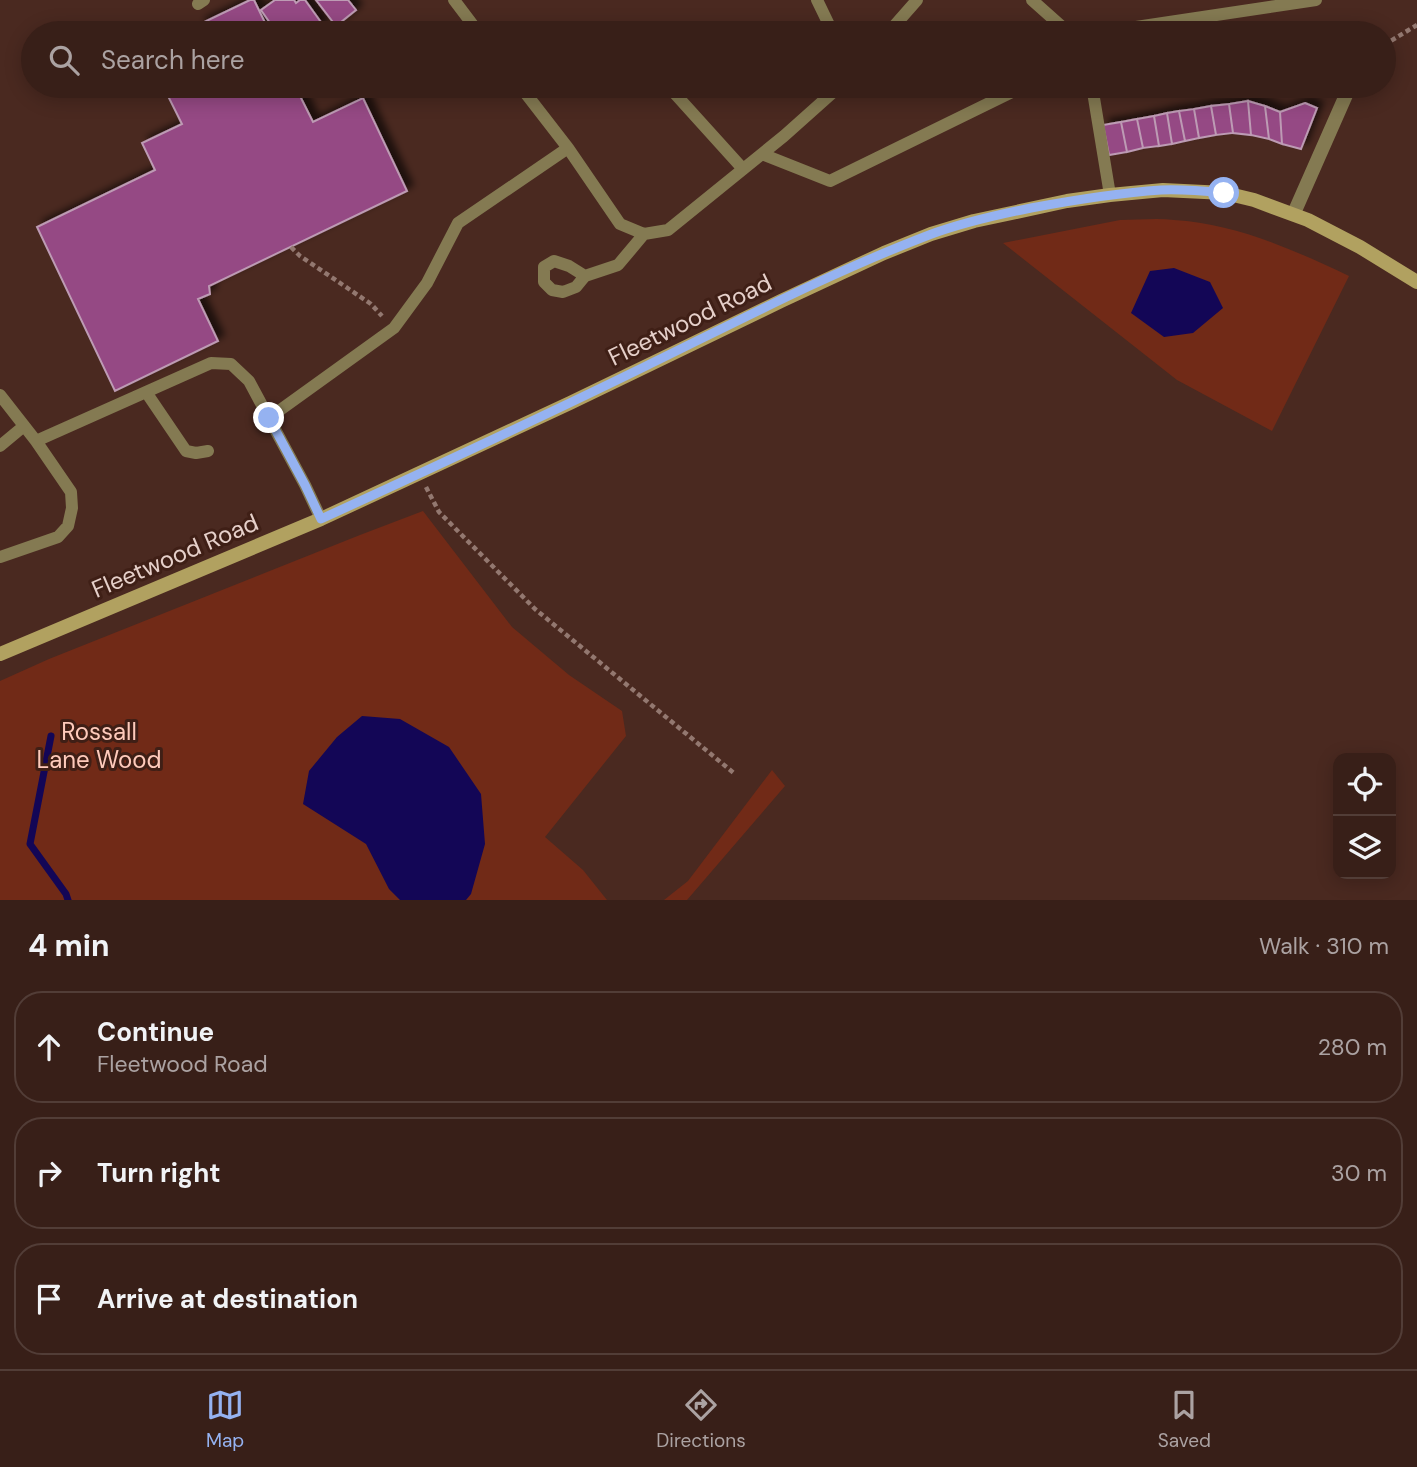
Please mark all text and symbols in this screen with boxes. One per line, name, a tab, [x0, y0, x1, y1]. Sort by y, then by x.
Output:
search box	[21, 21, 1396, 98]
icon: search	[45, 41, 83, 79]
text: Search here	[101, 43, 244, 77]
route start	[1208, 177, 1239, 208]
street label: Fleetwood Road	[603, 267, 777, 373]
route end	[253, 402, 284, 433]
street label: Fleetwood Road	[87, 506, 263, 605]
park label: Rossall Lane Wood	[36, 716, 162, 775]
map controls	[1333, 753, 1396, 879]
button: locate	[1333, 753, 1396, 816]
button: layers	[1333, 816, 1396, 879]
text: 4 min	[28, 926, 110, 965]
text: Walk · 310 m	[1259, 931, 1389, 961]
text: Continue	[97, 1015, 214, 1049]
icon: ahead	[30, 1028, 68, 1066]
text: 280 m	[1318, 1032, 1387, 1062]
text: Fleetwood Road	[97, 1049, 268, 1079]
icon: right	[30, 1154, 68, 1192]
text: Turn right	[97, 1156, 221, 1190]
text: 30 m	[1331, 1158, 1387, 1188]
icon: arrive	[30, 1280, 68, 1318]
text: Arrive at destination	[97, 1282, 358, 1316]
tab: Map	[206, 1386, 244, 1453]
tab: Directions	[656, 1386, 746, 1453]
tab: Saved	[1158, 1386, 1211, 1453]

